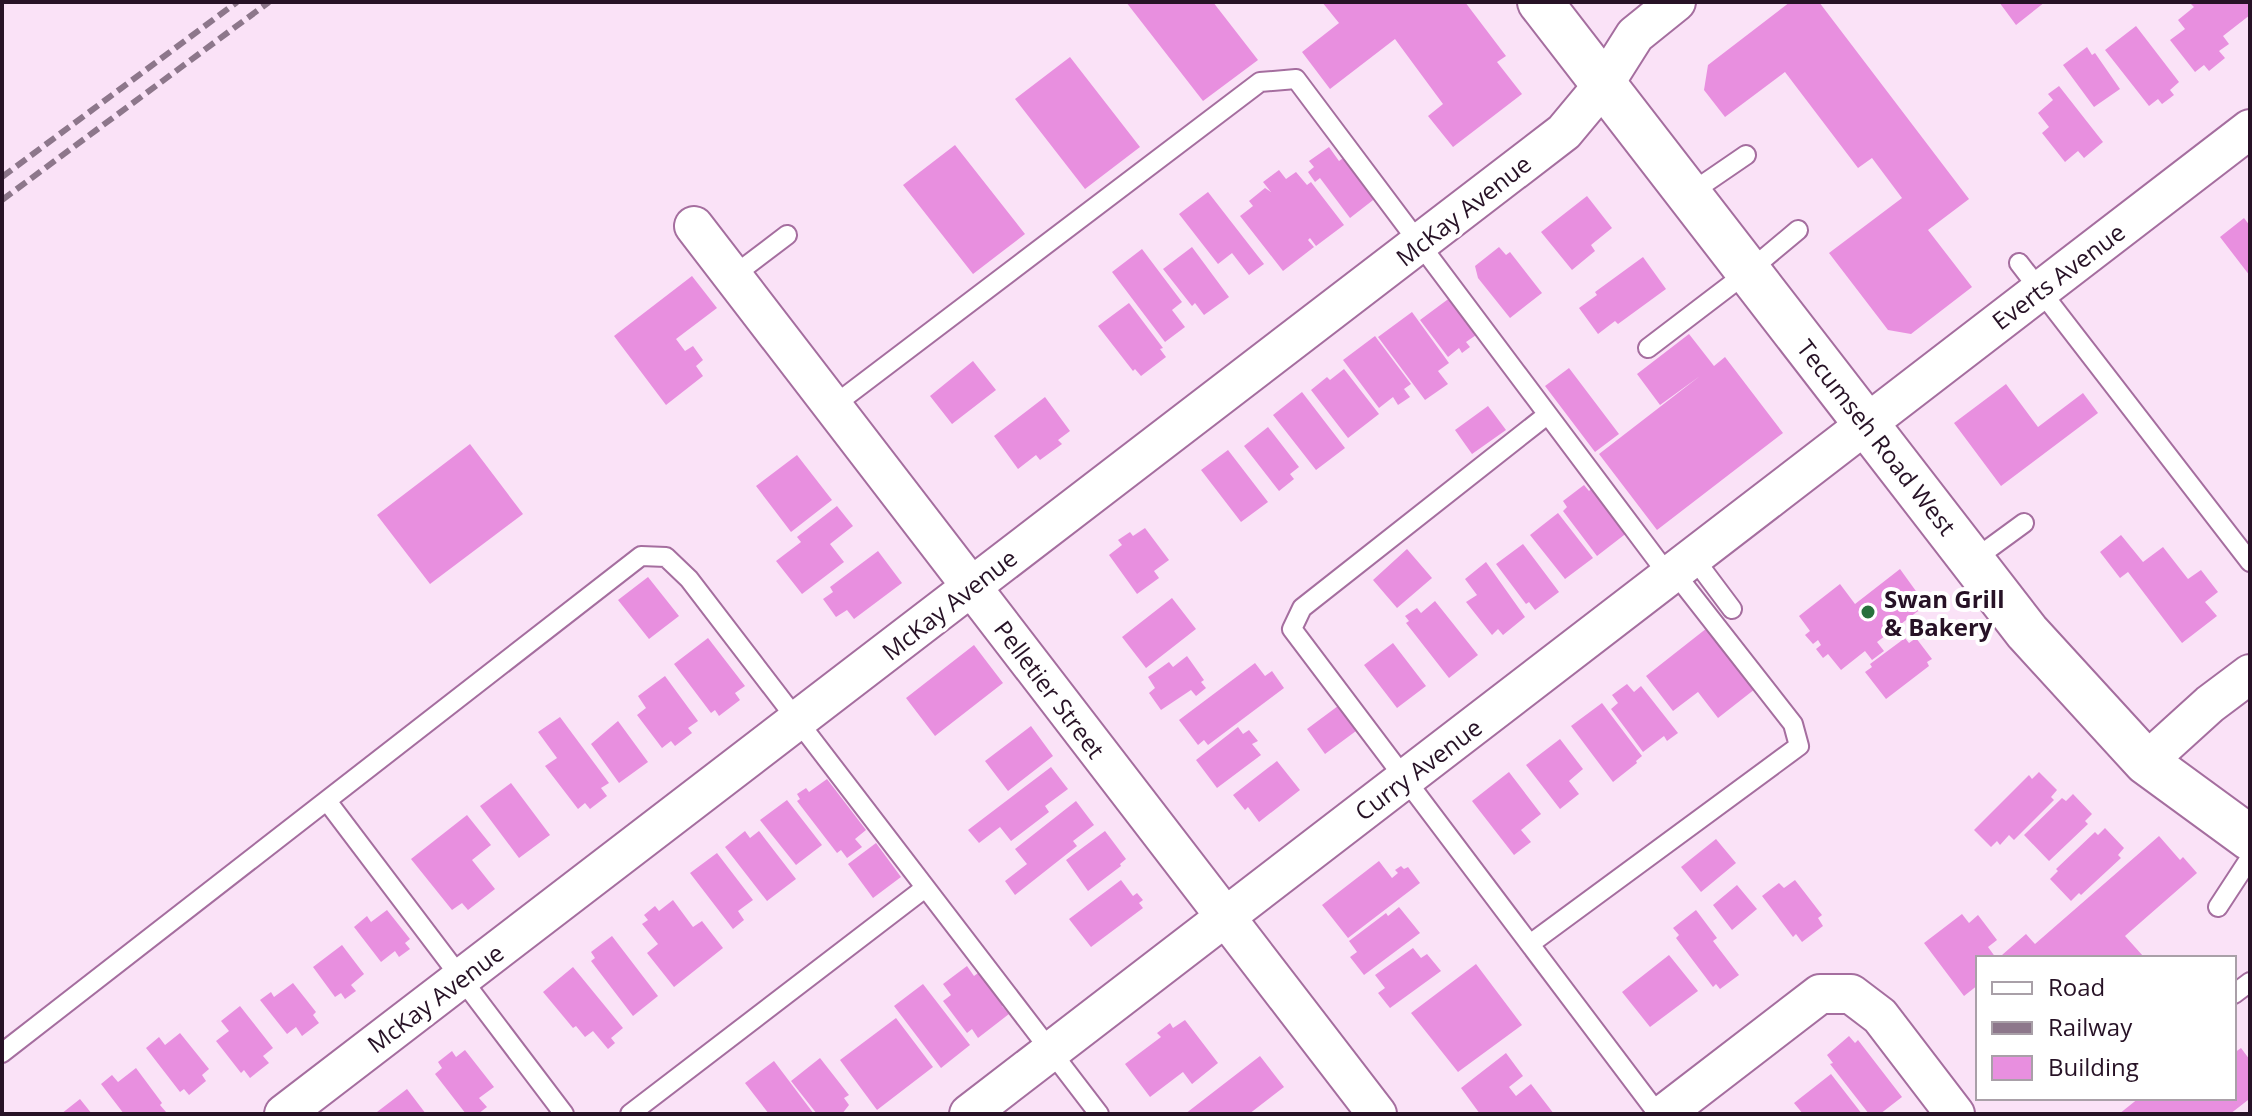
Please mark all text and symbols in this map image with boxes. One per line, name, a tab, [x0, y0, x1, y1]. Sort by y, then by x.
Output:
street label: McKay Avenue	[1389, 147, 1537, 273]
street label: Everts Avenue	[1985, 215, 2131, 337]
street label: Tecumseh Road West	[1790, 332, 1964, 542]
street label: McKay Avenue	[875, 541, 1023, 667]
place label: Swan Grill & Bakery	[1884, 582, 2005, 643]
marker: Swan Grill & Bakery	[1859, 603, 1877, 621]
street label: Pelletier Street	[987, 613, 1113, 765]
street label: Curry Avenue	[1348, 710, 1488, 828]
street label: McKay Avenue	[360, 936, 510, 1060]
legend	[1976, 956, 2236, 1100]
text: Road	[2048, 970, 2105, 1003]
text: Railway	[2048, 1010, 2133, 1043]
text: Building	[2048, 1050, 2139, 1083]

